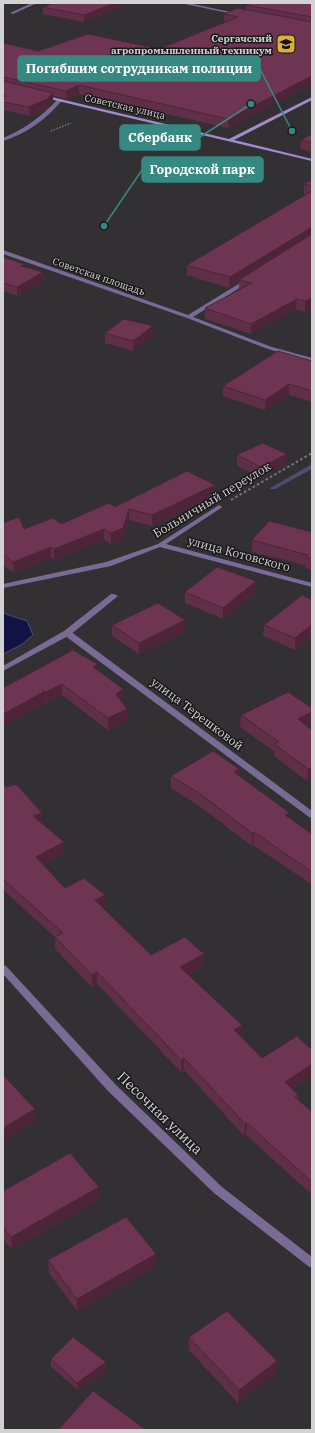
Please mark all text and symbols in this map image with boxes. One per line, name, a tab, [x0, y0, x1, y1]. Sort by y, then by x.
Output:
place label: Сергачский агропромышленный техникум	[111, 32, 273, 57]
school or university icon: Сергачский агропромышленный техникум	[275, 33, 297, 55]
callout: Погибшим сотрудникам полиции	[18, 56, 260, 81]
text: Погибшим сотрудникам полиции	[26, 60, 252, 77]
street label: Советская улица	[83, 91, 167, 122]
callout: Сбербанк	[120, 125, 200, 150]
text: Сбербанк	[128, 129, 192, 146]
callout: Городской парк	[142, 157, 263, 182]
text: Городской парк	[149, 161, 255, 178]
street label: Советская площадь	[51, 255, 147, 299]
street label: Больничный переулок	[150, 458, 273, 541]
street label: улица Котовского	[186, 533, 292, 574]
street label: улица Терешковой	[148, 674, 246, 753]
street label: Песочная улица	[114, 1068, 207, 1159]

